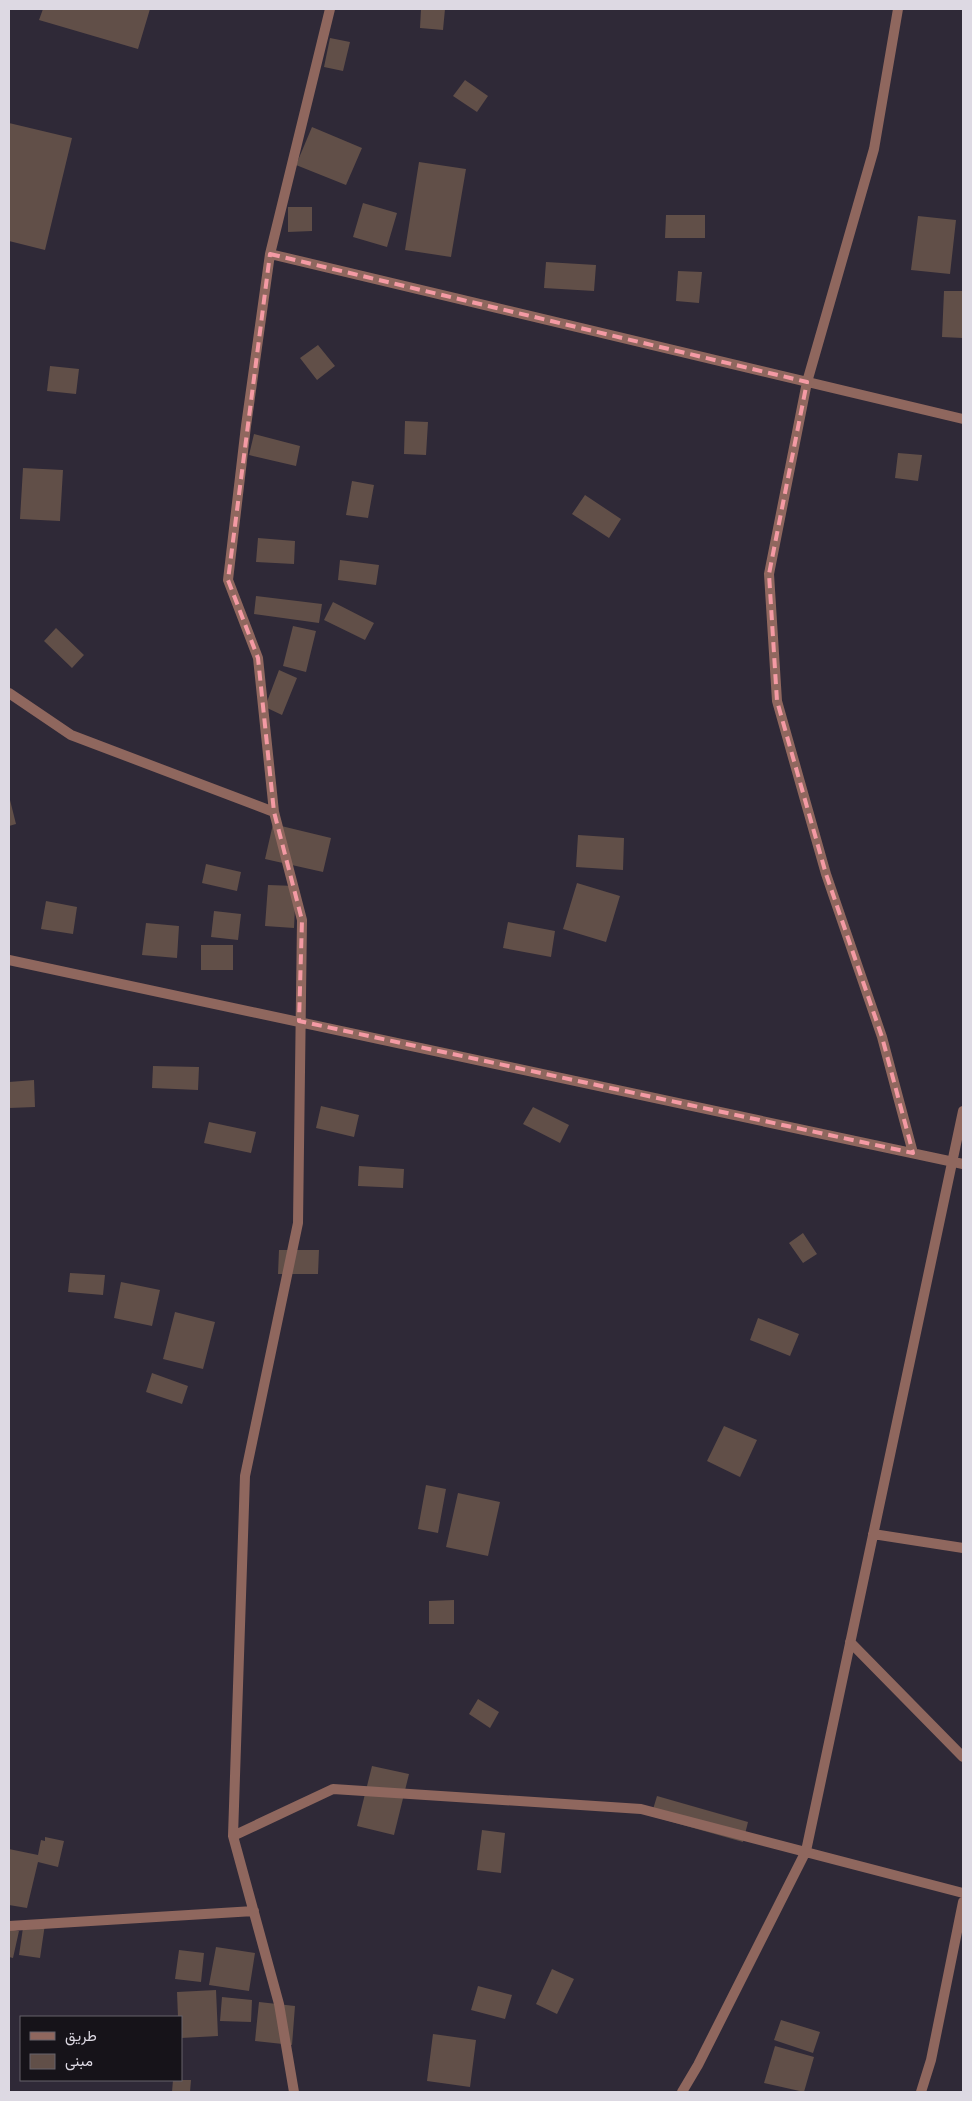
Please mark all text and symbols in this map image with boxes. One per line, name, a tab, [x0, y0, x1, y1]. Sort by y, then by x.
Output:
legend	[20, 2016, 182, 2081]
text: طريق	[65, 2027, 97, 2046]
text: مبنى	[65, 2052, 93, 2071]

